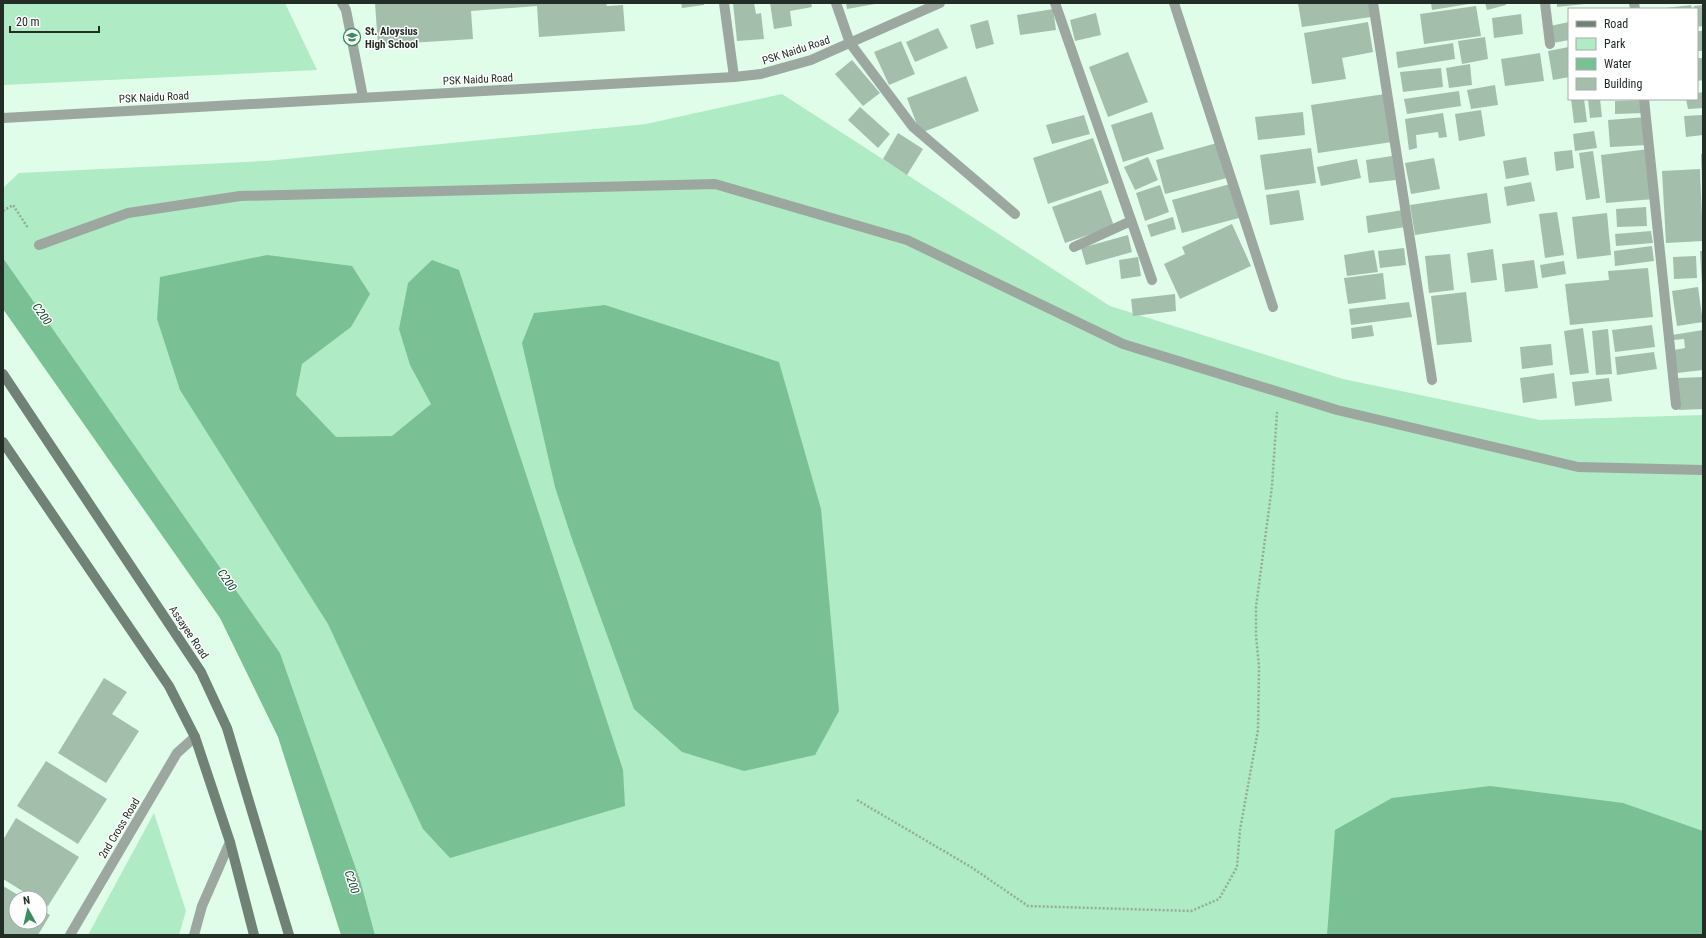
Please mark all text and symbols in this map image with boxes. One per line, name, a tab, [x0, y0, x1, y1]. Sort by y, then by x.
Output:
scale bar	[10, 8, 99, 34]
legend	[1568, 8, 1698, 100]
text: 20 m	[16, 15, 40, 29]
text: Road	[1604, 17, 1628, 31]
place label: St. Aloysius High School	[365, 25, 418, 51]
school or university icon: St. Aloysius High School	[342, 27, 362, 47]
street label: PSK Naidu Road	[761, 33, 832, 68]
text: Park	[1604, 37, 1626, 51]
text: Water	[1604, 57, 1632, 71]
street label: PSK Naidu Road	[443, 71, 513, 88]
text: Building	[1604, 77, 1642, 91]
street label: PSK Naidu Road	[119, 89, 189, 106]
water label: C200	[29, 300, 55, 328]
water label: C200	[214, 566, 240, 594]
street label: Assayee Road	[166, 603, 211, 661]
street label: 2nd Cross Road	[96, 796, 143, 861]
water label: C200	[342, 868, 362, 896]
north arrow	[8, 890, 48, 930]
text: N	[22, 894, 31, 907]

